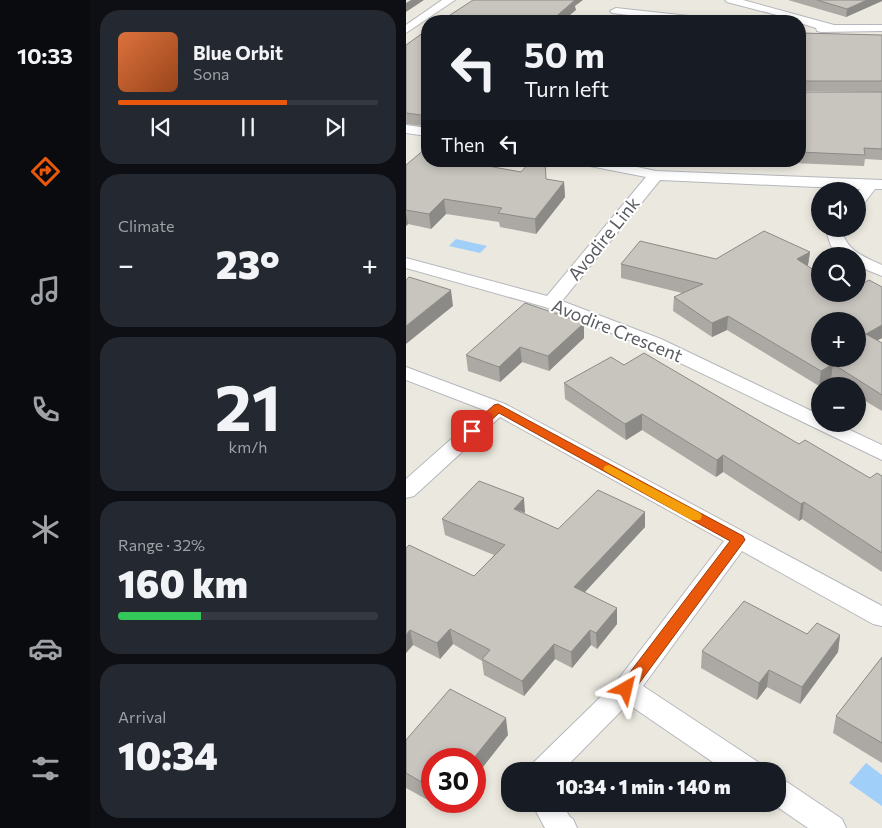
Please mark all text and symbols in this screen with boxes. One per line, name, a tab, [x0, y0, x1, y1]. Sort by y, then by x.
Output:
text: 50 m	[524, 32, 605, 75]
icon: left	[441, 35, 506, 100]
text: Blue Orbit	[193, 41, 283, 64]
text: 10:33	[17, 42, 73, 69]
text: Sona	[193, 64, 229, 83]
text: Turn left	[524, 75, 609, 102]
icon: previous	[147, 113, 175, 141]
icon: pause	[234, 113, 262, 141]
icon: next	[321, 113, 349, 141]
icon: left	[495, 130, 523, 158]
text: Then	[441, 133, 485, 156]
icon: directions	[28, 154, 63, 189]
map controls	[811, 182, 866, 432]
button: sound	[811, 182, 866, 237]
street label: Avodire Link	[563, 192, 644, 285]
text: Climate	[118, 216, 174, 235]
text: 23°	[216, 240, 280, 287]
text: −	[118, 247, 134, 281]
text: +	[362, 247, 378, 281]
button: search	[811, 247, 866, 302]
icon: music	[28, 273, 63, 308]
street label: Avodire Crescent	[549, 294, 686, 366]
button: +	[811, 312, 866, 367]
text: 21	[215, 365, 281, 444]
button: −	[811, 377, 866, 432]
icon: phone	[28, 392, 63, 427]
pin	[451, 410, 493, 452]
icon: arrive	[458, 417, 486, 445]
text: km/h	[229, 437, 267, 456]
icon: climate	[28, 512, 63, 547]
text: Range · 32%	[118, 535, 205, 554]
text: 160 km	[118, 559, 248, 606]
icon: car	[28, 631, 63, 666]
position arrow	[599, 662, 651, 714]
text: Arrival	[118, 707, 166, 726]
text: 10:34	[118, 731, 218, 778]
speed limit sign: 30	[421, 748, 486, 813]
icon: filters	[28, 751, 63, 786]
text: 10:34 · 1 min · 140 m	[556, 775, 731, 798]

